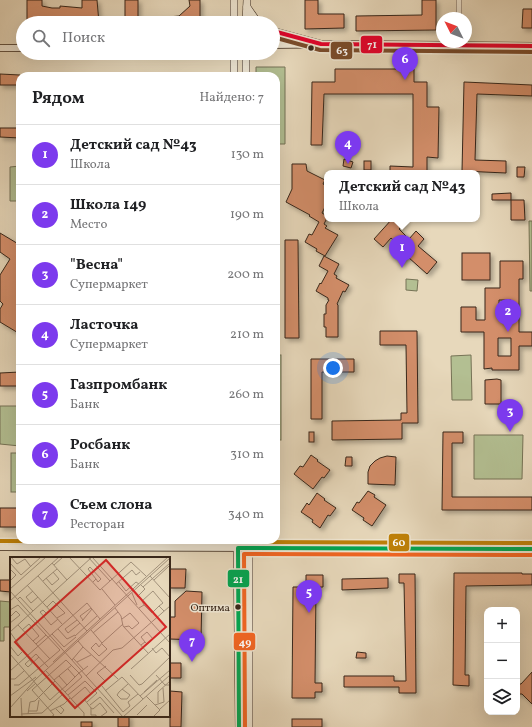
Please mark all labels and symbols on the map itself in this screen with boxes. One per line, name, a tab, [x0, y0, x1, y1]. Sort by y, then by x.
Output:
north arrow	[436, 12, 472, 48]
line badge: 71	[360, 35, 383, 54]
text: 71	[367, 38, 377, 53]
line badge: 63	[330, 41, 353, 60]
unlabelled marker	[306, 43, 316, 53]
text: 63	[336, 44, 348, 59]
pin: 6	[392, 47, 418, 80]
pin: 4	[335, 131, 361, 164]
pin: 1	[389, 235, 415, 268]
pin: 2	[495, 299, 521, 332]
your location	[323, 358, 343, 378]
pin: 3	[497, 399, 523, 432]
line badge: 60	[388, 533, 410, 552]
text: 60	[393, 536, 406, 551]
inset map	[10, 557, 170, 717]
line badge: 21	[227, 569, 250, 588]
text: 21	[233, 573, 243, 588]
pin: 5	[296, 580, 322, 613]
place label: Оптима	[190, 601, 231, 616]
marker: Оптима	[233, 602, 243, 612]
pin: 7	[179, 629, 205, 662]
line badge: 49	[233, 632, 256, 651]
text: 49	[239, 636, 251, 651]

